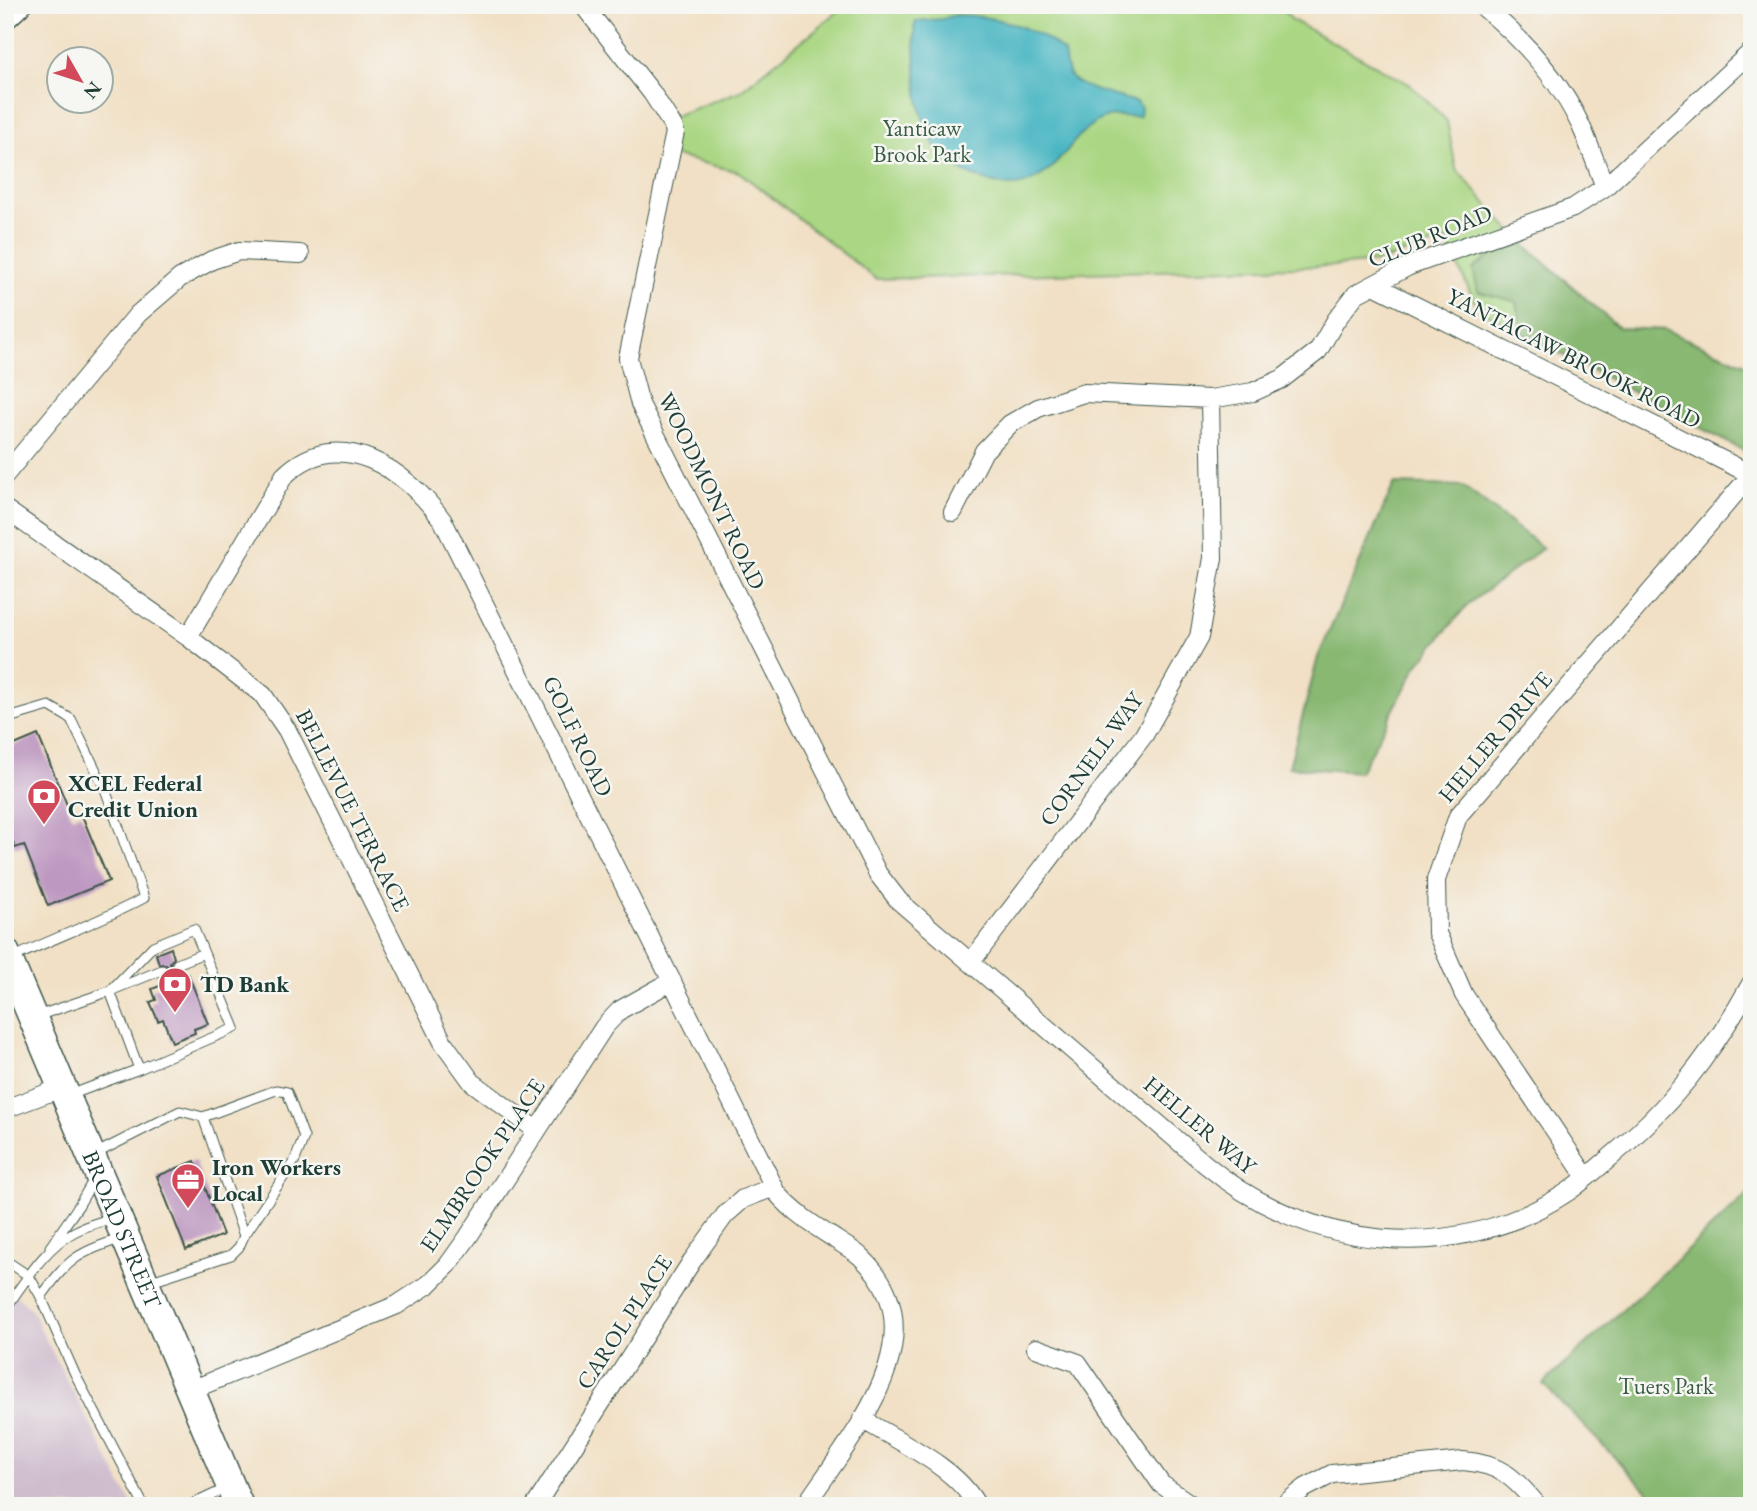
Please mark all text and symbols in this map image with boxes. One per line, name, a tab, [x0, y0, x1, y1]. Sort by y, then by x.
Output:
north arrow	[46, 46, 116, 116]
text: N	[78, 77, 107, 105]
park label: Yanticaw Brook Park	[873, 113, 972, 169]
street label: CLUB ROAD	[1363, 197, 1497, 275]
street label: YANTACAW BROOK ROAD	[1442, 281, 1706, 435]
street label: WOODMONT ROAD	[651, 387, 773, 595]
street label: HELLER DRIVE	[1431, 665, 1559, 809]
street label: GOLF ROAD	[536, 671, 620, 801]
street label: CORNELL WAY	[1032, 685, 1151, 832]
street label: BELLEVUE TERRACE	[289, 704, 417, 916]
place label: XCEL Federal Credit Union	[67, 768, 203, 824]
bank icon: XCEL Federal Credit Union	[25, 777, 63, 826]
bank icon: TD Bank	[156, 965, 194, 1014]
place label: TD Bank	[200, 969, 290, 999]
street label: HELLER WAY	[1137, 1069, 1264, 1182]
street label: ELMBROOK PLACE	[413, 1072, 551, 1258]
street label: BROAD STREET	[76, 1146, 169, 1313]
place label: Iron Workers Local	[212, 1152, 341, 1208]
office icon: Iron Workers Local	[169, 1161, 207, 1210]
street label: CAROL PLACE	[569, 1249, 679, 1395]
park label: Tuers Park	[1618, 1371, 1715, 1401]

